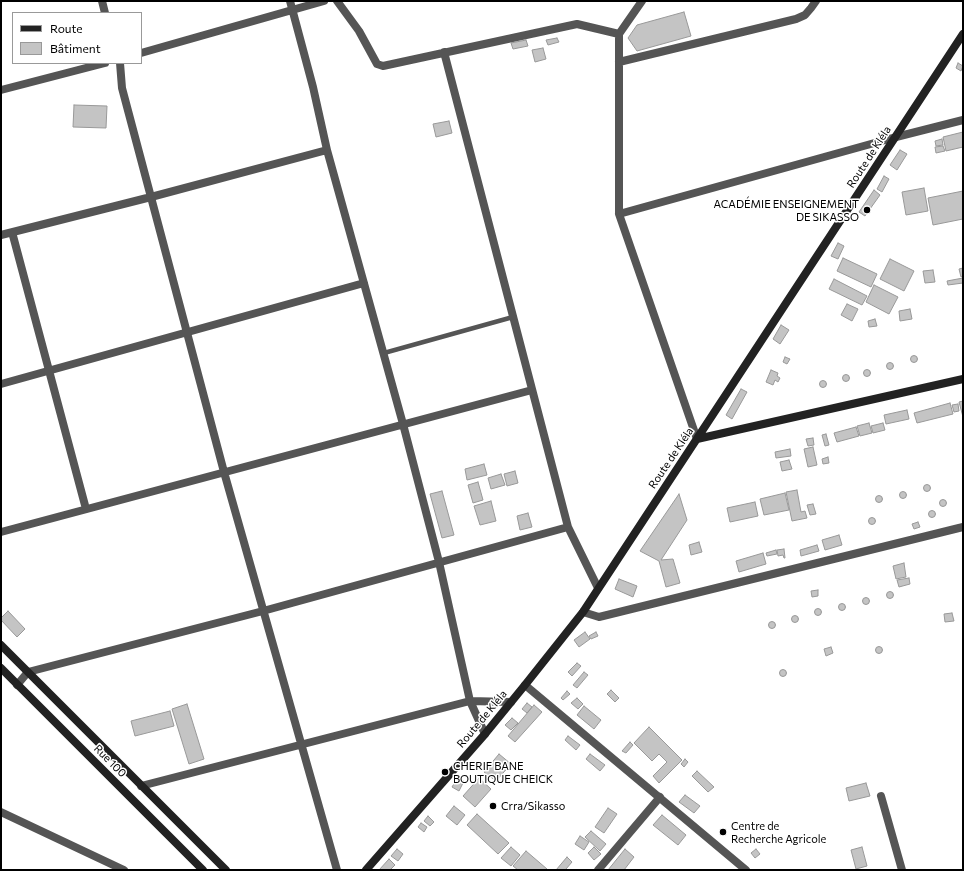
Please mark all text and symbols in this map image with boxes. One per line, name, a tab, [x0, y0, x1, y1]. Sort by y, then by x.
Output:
legend	[12, 12, 142, 64]
text: Route	[50, 21, 83, 35]
text: Bâtiment	[50, 41, 101, 55]
street label: Route de Kléla	[844, 124, 894, 190]
place label: ACADÉMIE ENSEIGNEMENT DE SIKASSO	[714, 197, 859, 223]
marker: ACADÉMIE ENSEIGNEMENT DE SIKASSO	[862, 205, 872, 215]
street label: Route de Kléla	[646, 425, 696, 491]
street label: Route de Kléla	[454, 688, 510, 750]
street label: Rue 100	[91, 742, 129, 780]
place label: CHERIF BANE BOUTIQUE CHEICK	[453, 759, 553, 785]
marker: CHERIF BANE BOUTIQUE CHEICK	[440, 767, 450, 777]
place label: Crra/Sikasso	[501, 799, 565, 813]
marker: Crra/Sikasso	[488, 801, 498, 811]
place label: Centre de Recherche Agricole	[731, 819, 826, 845]
marker: Centre de Recherche Agricole	[718, 827, 728, 837]

